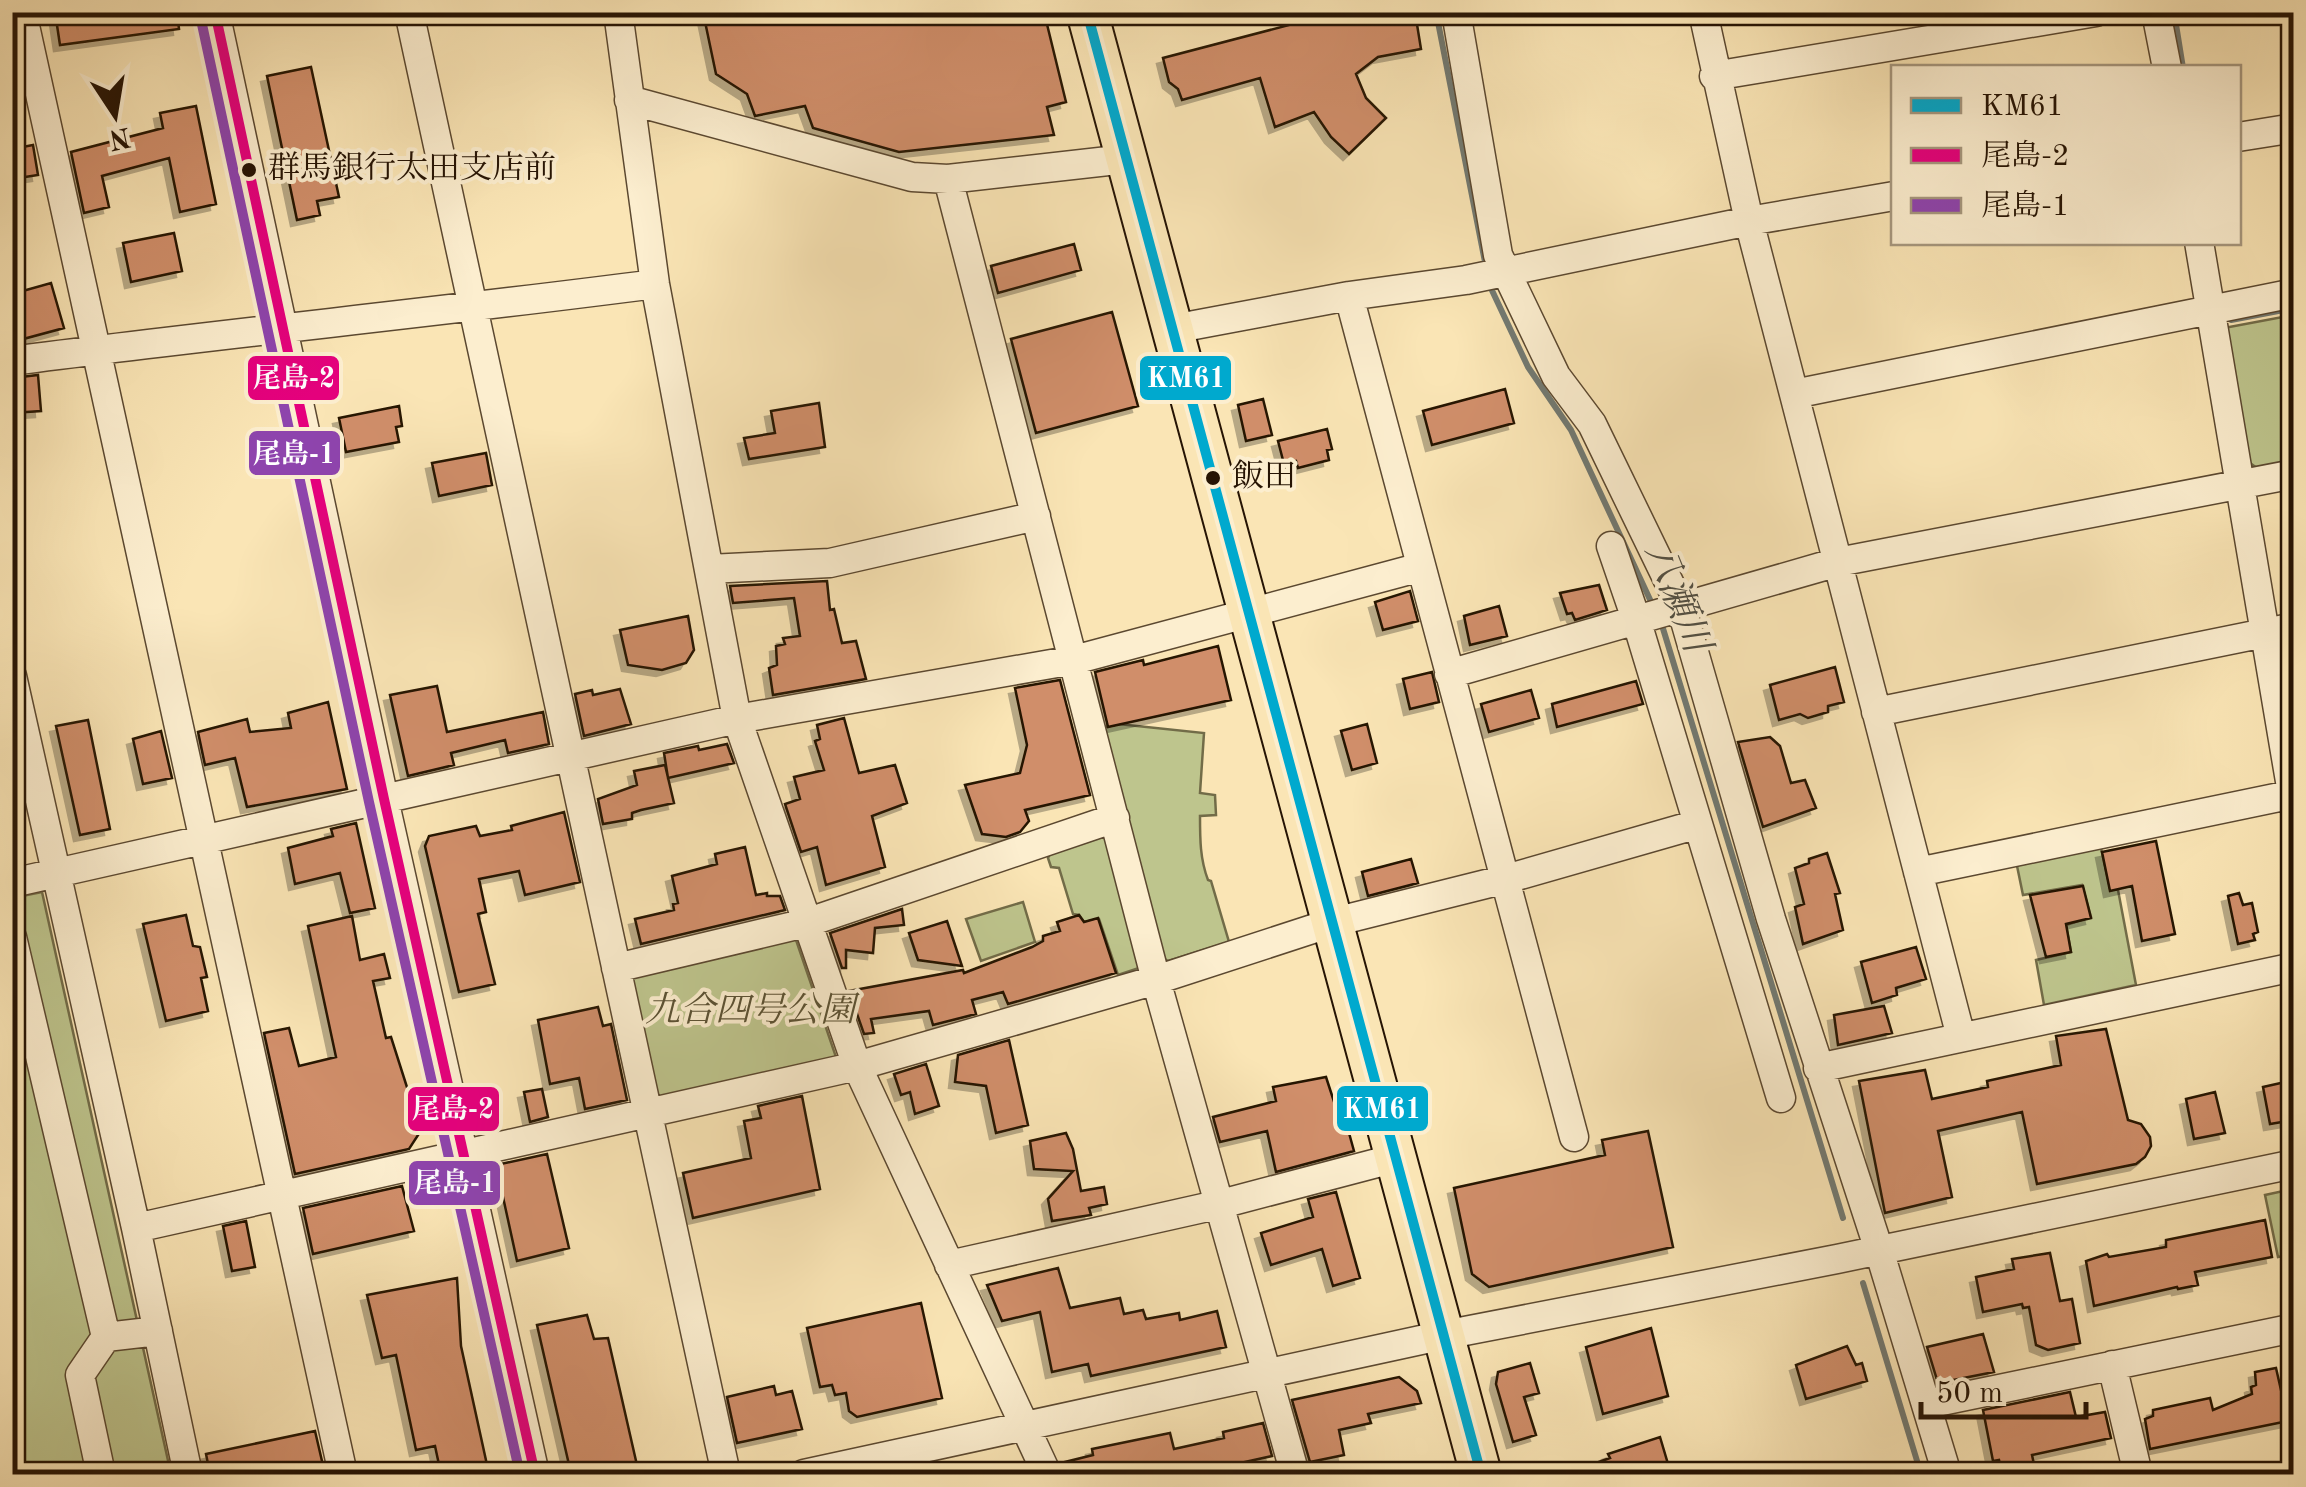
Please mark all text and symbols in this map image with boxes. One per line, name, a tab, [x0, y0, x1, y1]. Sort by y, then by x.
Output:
north arrow	[65, 65, 165, 165]
legend	[1891, 65, 2241, 245]
text: KM61	[1981, 92, 2064, 122]
text: N	[106, 121, 133, 153]
text: 尾島-2	[1981, 139, 2070, 172]
place label: 群馬銀行太田支店前	[268, 151, 556, 186]
marker: 群馬銀行太田支店前	[239, 160, 259, 180]
text: 尾島-1	[1981, 189, 2070, 222]
line badge: 尾島-2	[246, 354, 341, 402]
line badge: KM61	[1138, 354, 1233, 402]
text: 尾島-2	[253, 363, 335, 394]
text: KM61	[1147, 366, 1225, 394]
line badge: 尾島-1	[247, 429, 342, 477]
text: 尾島-1	[253, 439, 335, 470]
place label: 飯田	[1232, 459, 1296, 494]
marker: 飯田	[1203, 468, 1223, 488]
water label: 八瀬川	[1637, 537, 1719, 662]
park label: 九合四号公園	[645, 991, 860, 1029]
line badge: KM61	[1335, 1084, 1430, 1133]
line badge: 尾島-2	[406, 1085, 501, 1133]
text: 尾島-2	[412, 1094, 494, 1125]
text: KM61	[1343, 1097, 1421, 1125]
line badge: 尾島-1	[407, 1159, 502, 1207]
text: 尾島-1	[414, 1168, 496, 1199]
scale bar	[1921, 1357, 2086, 1419]
text: 50 m	[1936, 1379, 2003, 1409]

